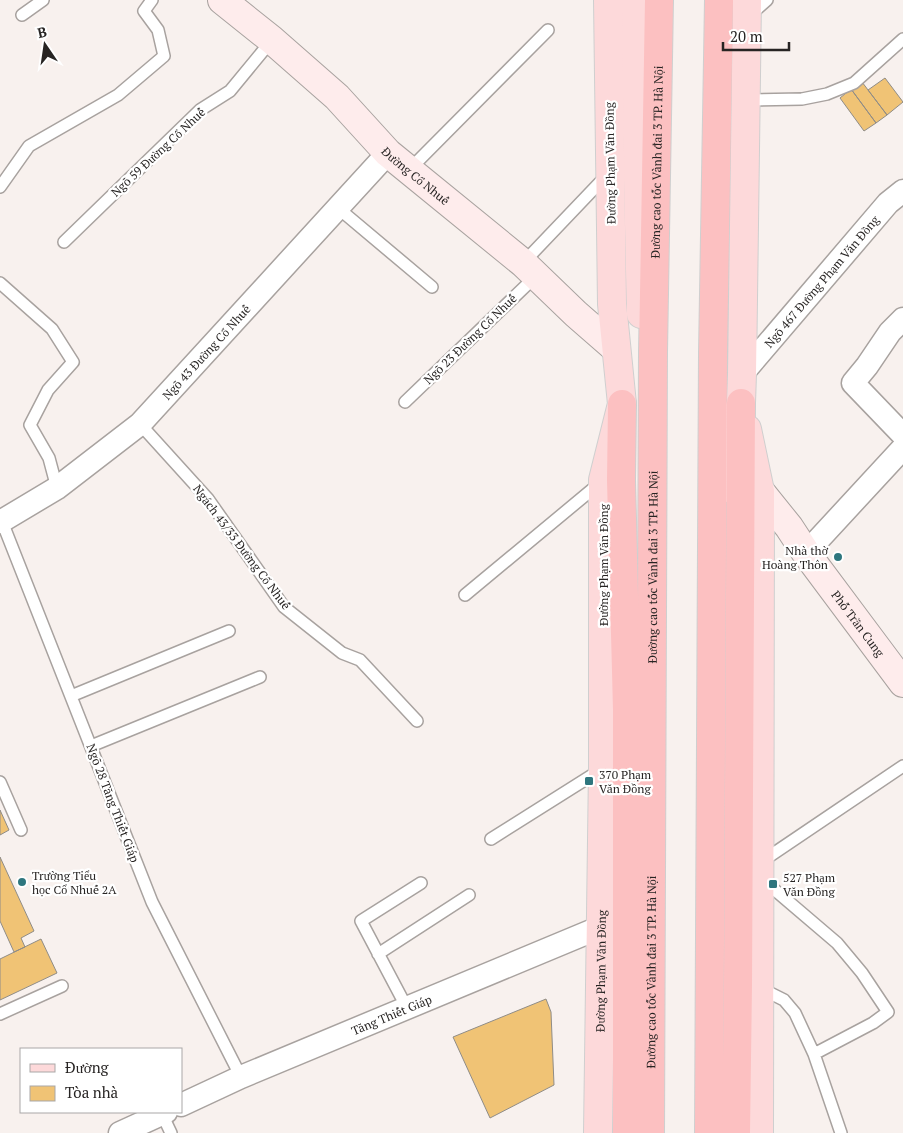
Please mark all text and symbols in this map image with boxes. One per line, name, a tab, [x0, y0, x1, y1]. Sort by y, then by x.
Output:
north arrow	[20, 20, 70, 70]
scale bar	[723, 20, 789, 52]
text: B	[35, 22, 49, 42]
text: 20 m	[730, 26, 763, 46]
street label: Đường cao tốc Vành đai 3 TP. Hà Nội	[647, 65, 665, 259]
street label: Đường Phạm Văn Đồng	[601, 101, 619, 224]
street label: Ngõ 59 Đường Cổ Nhuế	[108, 104, 208, 200]
street label: Đường Cổ Nhuế	[379, 144, 453, 208]
street label: Ngõ 467 Đường Phạm Văn Đồng	[761, 212, 882, 350]
street label: Ngõ 23 Đường Cổ Nhuế	[420, 291, 520, 387]
street label: Ngõ 43 Đường Cổ Nhuế	[159, 301, 253, 402]
street label: Đường cao tốc Vành đai 3 TP. Hà Nội	[644, 470, 660, 663]
street label: Ngách 43/33 Đường Cổ Nhuế	[190, 482, 294, 612]
street label: Đường Phạm Văn Đồng	[596, 503, 611, 626]
place label: Nhà thờ Hoàng Thôn	[762, 543, 829, 572]
marker: Nhà thờ Hoàng Thôn	[832, 551, 844, 563]
street label: Phố Trần Cung	[829, 587, 888, 660]
street label: Ngõ 28 Tăng Thiết Giáp	[83, 742, 143, 865]
place label: 370 Phạm Văn Đồng	[599, 767, 652, 796]
marker: 370 Phạm Văn Đồng	[583, 775, 595, 787]
place label: Trường Tiểu học Cổ Nhuế 2A	[32, 868, 117, 897]
place label: 527 Phạm Văn Đồng	[783, 870, 836, 899]
street label: Đường cao tốc Vành đai 3 TP. Hà Nội	[643, 875, 658, 1068]
marker: Trường Tiểu học Cổ Nhuế 2A	[16, 876, 28, 888]
marker: 527 Phạm Văn Đồng	[767, 878, 779, 890]
street label: Đường Phạm Văn Đồng	[592, 909, 609, 1032]
street label: Tăng Thiết Giáp	[349, 991, 434, 1038]
legend	[20, 1048, 182, 1113]
text: Đường	[65, 1057, 110, 1077]
text: Tòa nhà	[65, 1082, 119, 1102]

